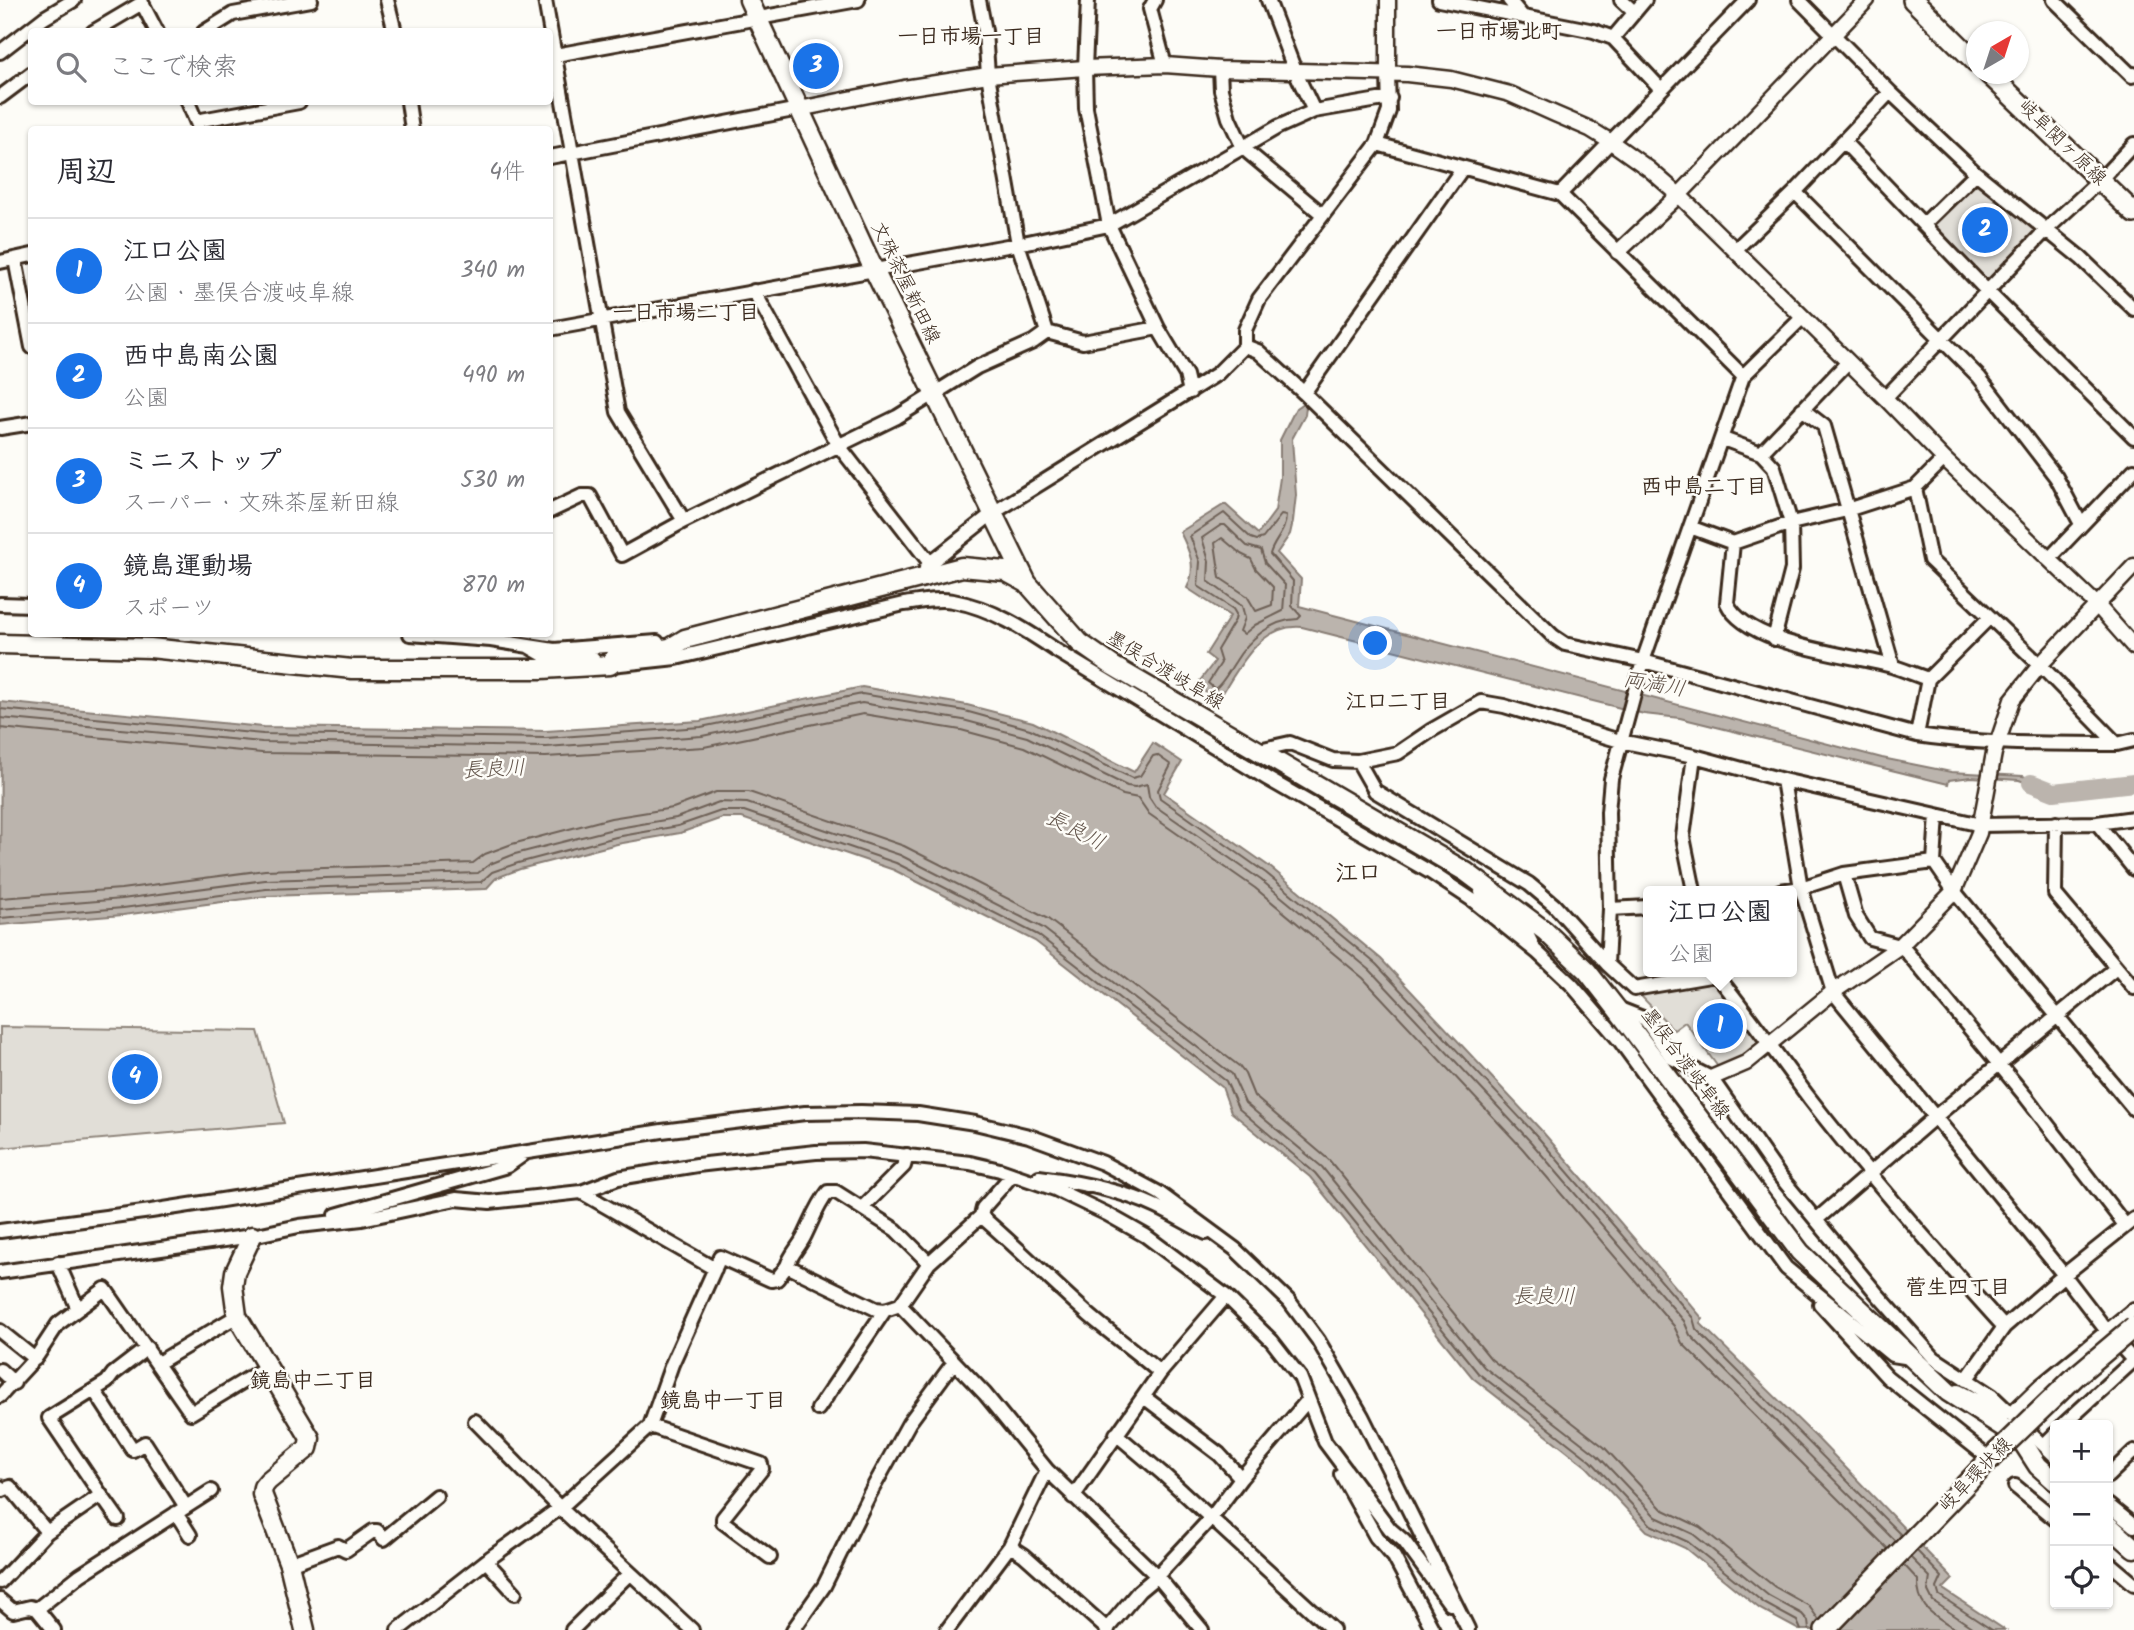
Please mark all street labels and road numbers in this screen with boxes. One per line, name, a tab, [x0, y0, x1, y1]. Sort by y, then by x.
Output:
street label: 岐阜関ヶ原線	[2011, 93, 2113, 193]
street label: 文殊茶屋新田線	[862, 217, 948, 349]
street label: 墨俣合渡岐阜線	[1100, 624, 1230, 718]
street label: 墨俣合渡岐阜線	[1633, 1002, 1737, 1126]
street label: 岐阜環状線	[1932, 1430, 2020, 1520]

